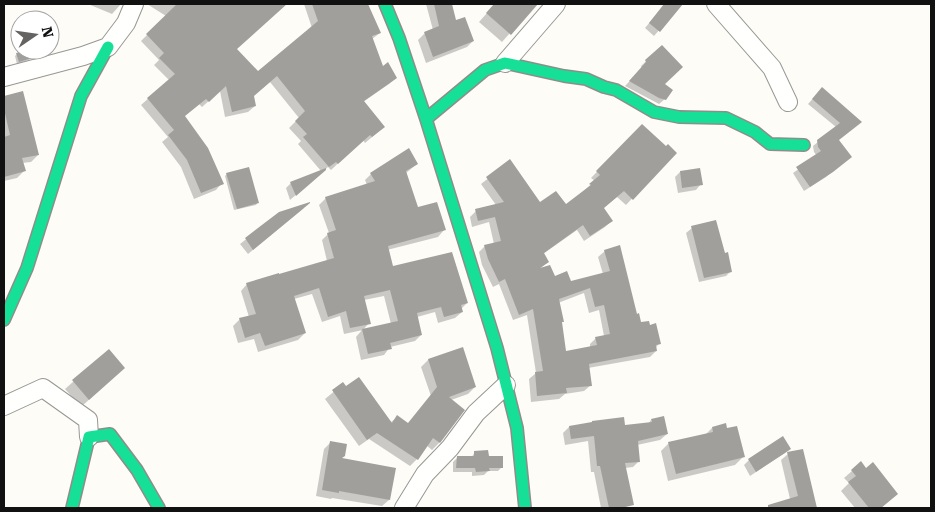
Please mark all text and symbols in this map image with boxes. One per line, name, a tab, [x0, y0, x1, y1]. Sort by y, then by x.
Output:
north arrow	[10, 10, 60, 60]
text: N	[39, 25, 57, 39]

